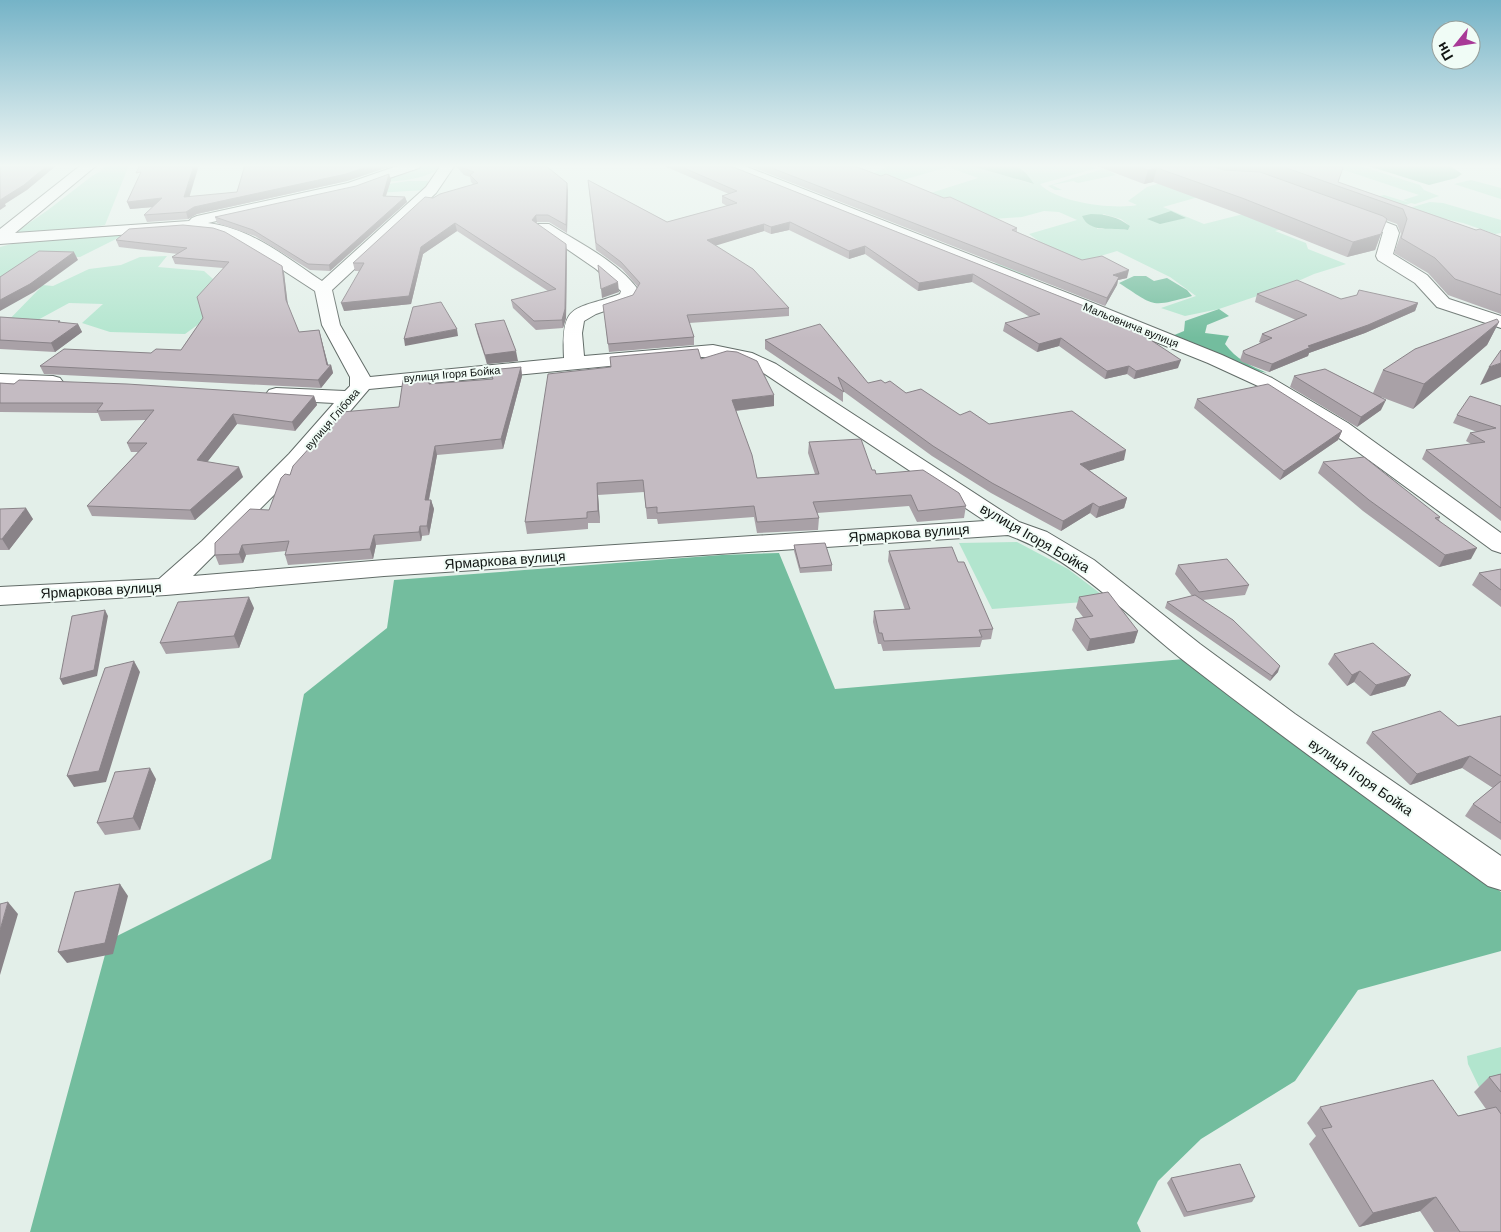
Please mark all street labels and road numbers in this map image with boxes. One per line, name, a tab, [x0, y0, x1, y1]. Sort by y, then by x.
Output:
street label: Мальовнича вулиця	[1081, 299, 1181, 351]
street label: вулиця Ігоря Бойка	[403, 363, 502, 385]
street label: вулиця Глібова	[301, 385, 363, 453]
street label: вулиця Ігоря Бойка	[977, 499, 1093, 577]
street label: Ярмаркова вулиця	[848, 520, 970, 546]
street label: Ярмаркова вулиця	[444, 547, 566, 573]
street label: Ярмаркова вулиця	[40, 578, 162, 602]
street label: вулиця Ігоря Бойка	[1305, 734, 1417, 820]

